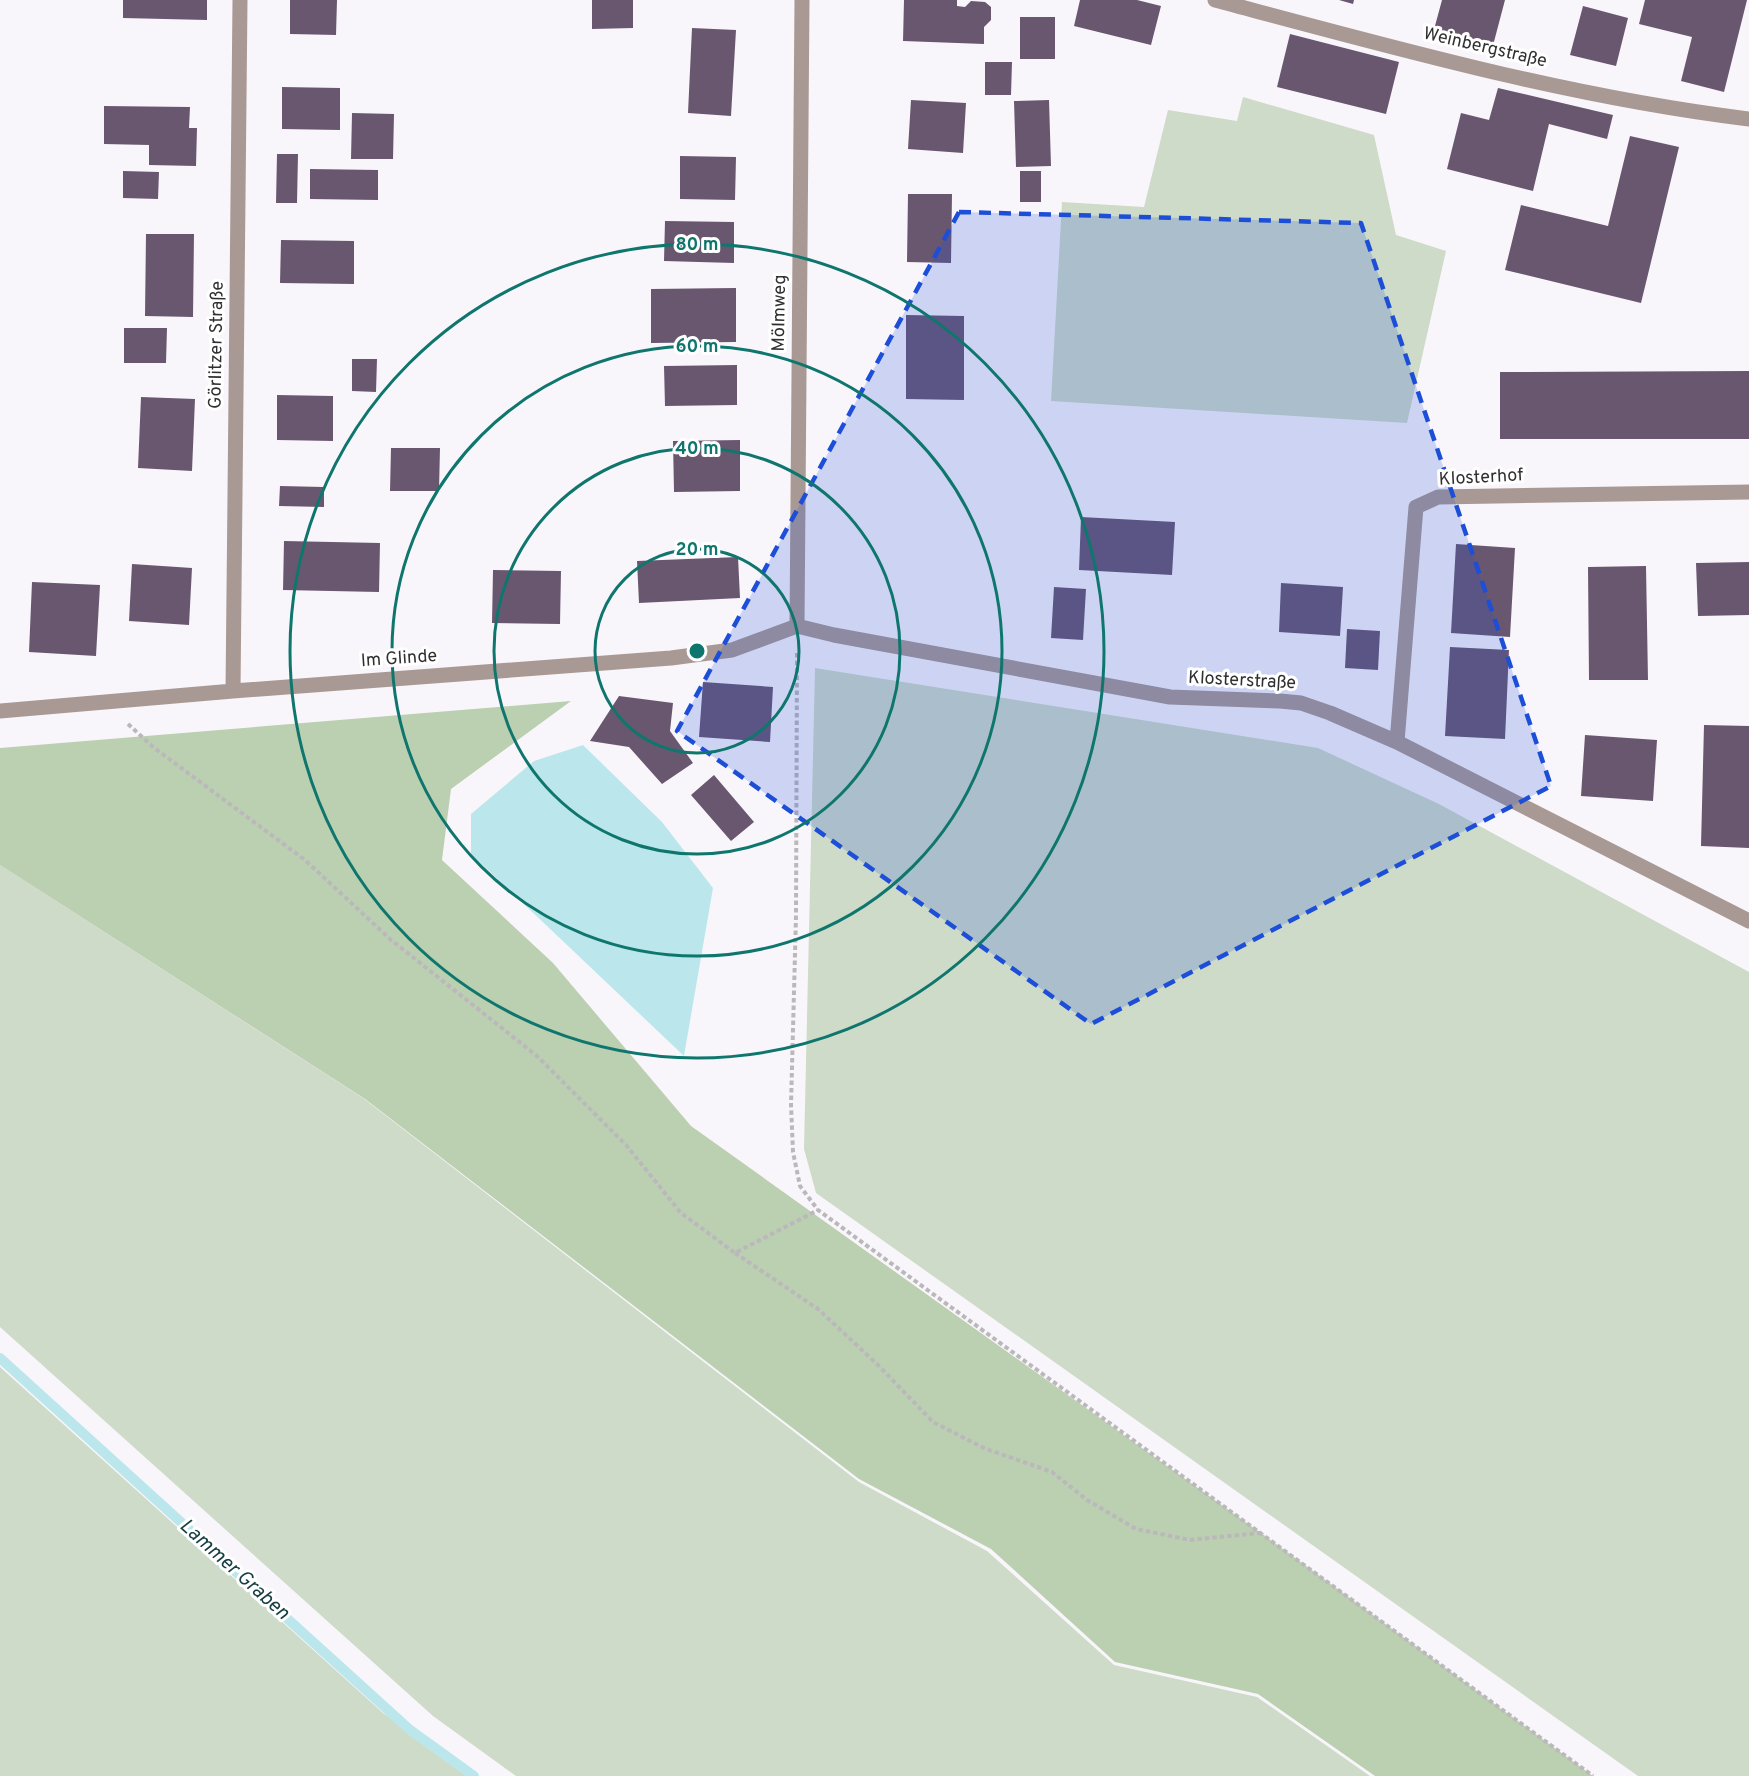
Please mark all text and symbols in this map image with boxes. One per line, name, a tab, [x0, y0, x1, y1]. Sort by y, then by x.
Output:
street label: Weinbergstraße	[1421, 23, 1549, 73]
text: 80 m	[675, 234, 719, 257]
street label: Mölmweg	[768, 274, 792, 352]
street label: Görlitzer Straße	[204, 281, 230, 409]
text: 60 m	[675, 336, 719, 359]
text: 40 m	[675, 438, 719, 461]
street label: Klosterhof	[1438, 464, 1524, 492]
text: 20 m	[675, 539, 719, 562]
centre of rings	[687, 641, 707, 661]
street label: Im Glinde	[360, 645, 438, 673]
street label: Klosterstraße	[1187, 667, 1297, 695]
water label: Lammer Graben	[173, 1514, 295, 1626]

